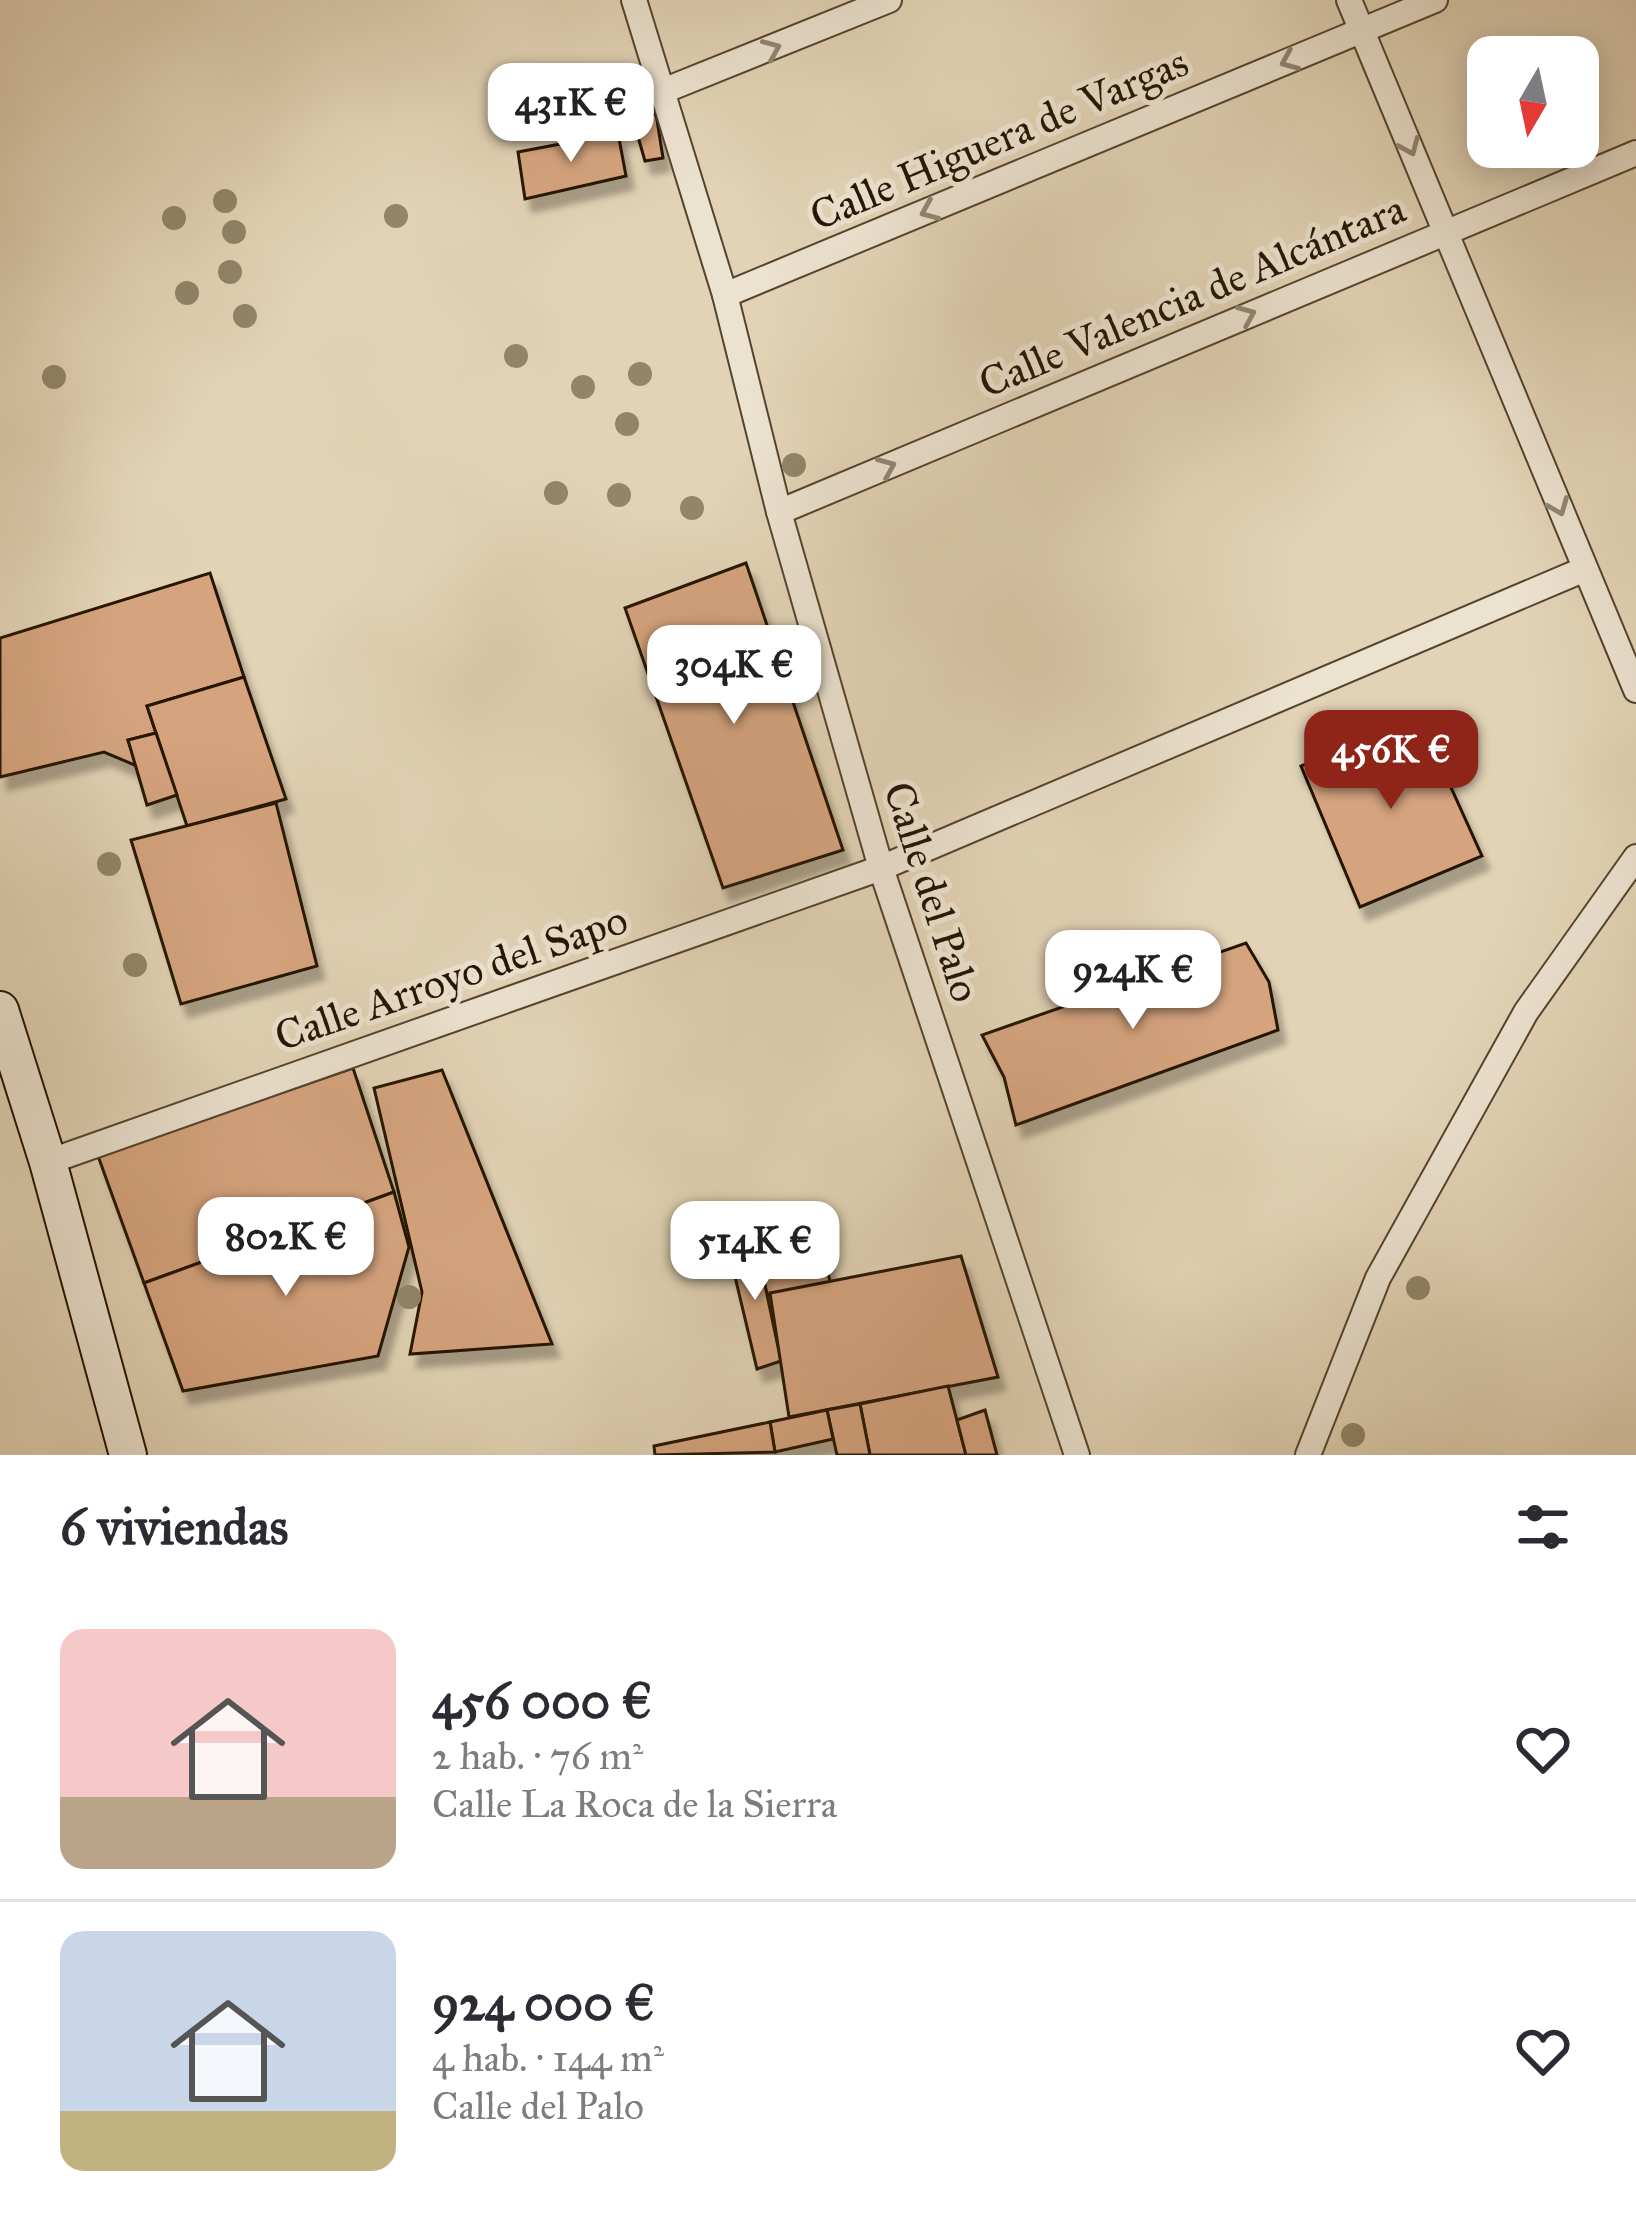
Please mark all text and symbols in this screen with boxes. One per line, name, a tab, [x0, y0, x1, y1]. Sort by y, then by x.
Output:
street label: Calle Higuera de Vargas	[802, 36, 1196, 242]
north arrow	[1467, 36, 1599, 168]
map controls	[1467, 36, 1599, 168]
one-way arrow	[760, 39, 781, 63]
one-way arrow	[1279, 47, 1300, 71]
pin: 431K €	[473, 63, 669, 165]
text: 431K €	[515, 78, 627, 126]
one-way arrow	[1396, 135, 1420, 156]
street label: Calle Valencia de Alcántara	[971, 183, 1413, 409]
one-way arrow	[919, 197, 940, 221]
one-way arrow	[1234, 306, 1256, 330]
one-way arrow	[875, 457, 896, 481]
one-way arrow	[1545, 495, 1569, 516]
pin: 304K €	[636, 625, 832, 727]
text: 304K €	[674, 640, 794, 688]
pin: 456K €	[1293, 710, 1489, 812]
text: 456K €	[1331, 725, 1451, 773]
street label: Calle del Palo	[872, 775, 992, 1009]
street label: Calle Arroyo del Sapo	[268, 893, 634, 1063]
pin: 924K €	[1035, 930, 1231, 1032]
text: 924K €	[1072, 945, 1194, 993]
pin: 802K €	[188, 1197, 384, 1299]
pin: 514K €	[657, 1201, 853, 1303]
text: 802K €	[225, 1212, 347, 1260]
text: 514K €	[698, 1216, 812, 1264]
icon: filters	[1510, 1494, 1576, 1560]
text: 6 viviendas	[60, 1496, 288, 1558]
text: 456 000 €	[432, 1670, 652, 1732]
icon: home	[156, 1677, 300, 1821]
icon: heart	[1510, 1716, 1576, 1782]
text: 2 hab. · 76 m²	[432, 1732, 643, 1780]
text: Calle La Roca de la Sierra	[432, 1780, 837, 1828]
text: 924 000 €	[432, 1972, 655, 2034]
icon: home	[156, 1979, 300, 2123]
icon: heart	[1510, 2018, 1576, 2084]
text: 4 hab. · 144 m²	[432, 2034, 664, 2082]
text: Calle del Palo	[432, 2082, 644, 2130]

